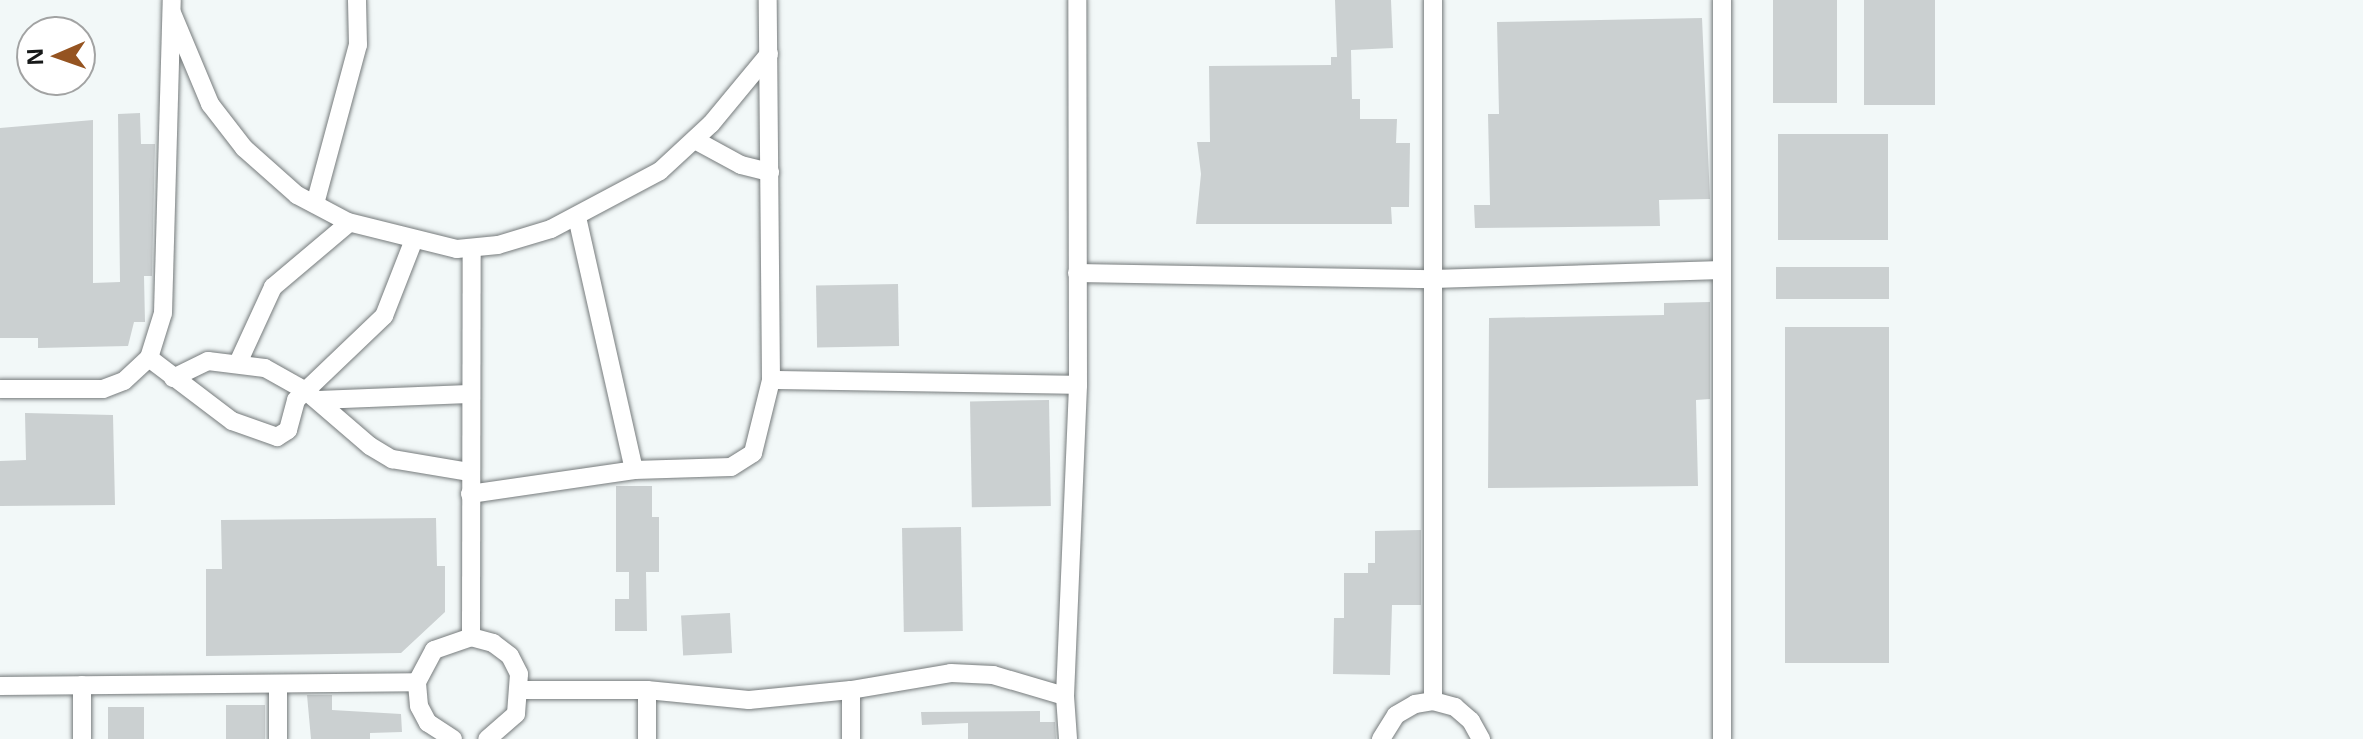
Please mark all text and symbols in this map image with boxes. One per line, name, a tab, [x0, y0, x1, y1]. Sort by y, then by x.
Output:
north arrow	[16, 16, 96, 96]
text: N	[19, 47, 49, 66]

